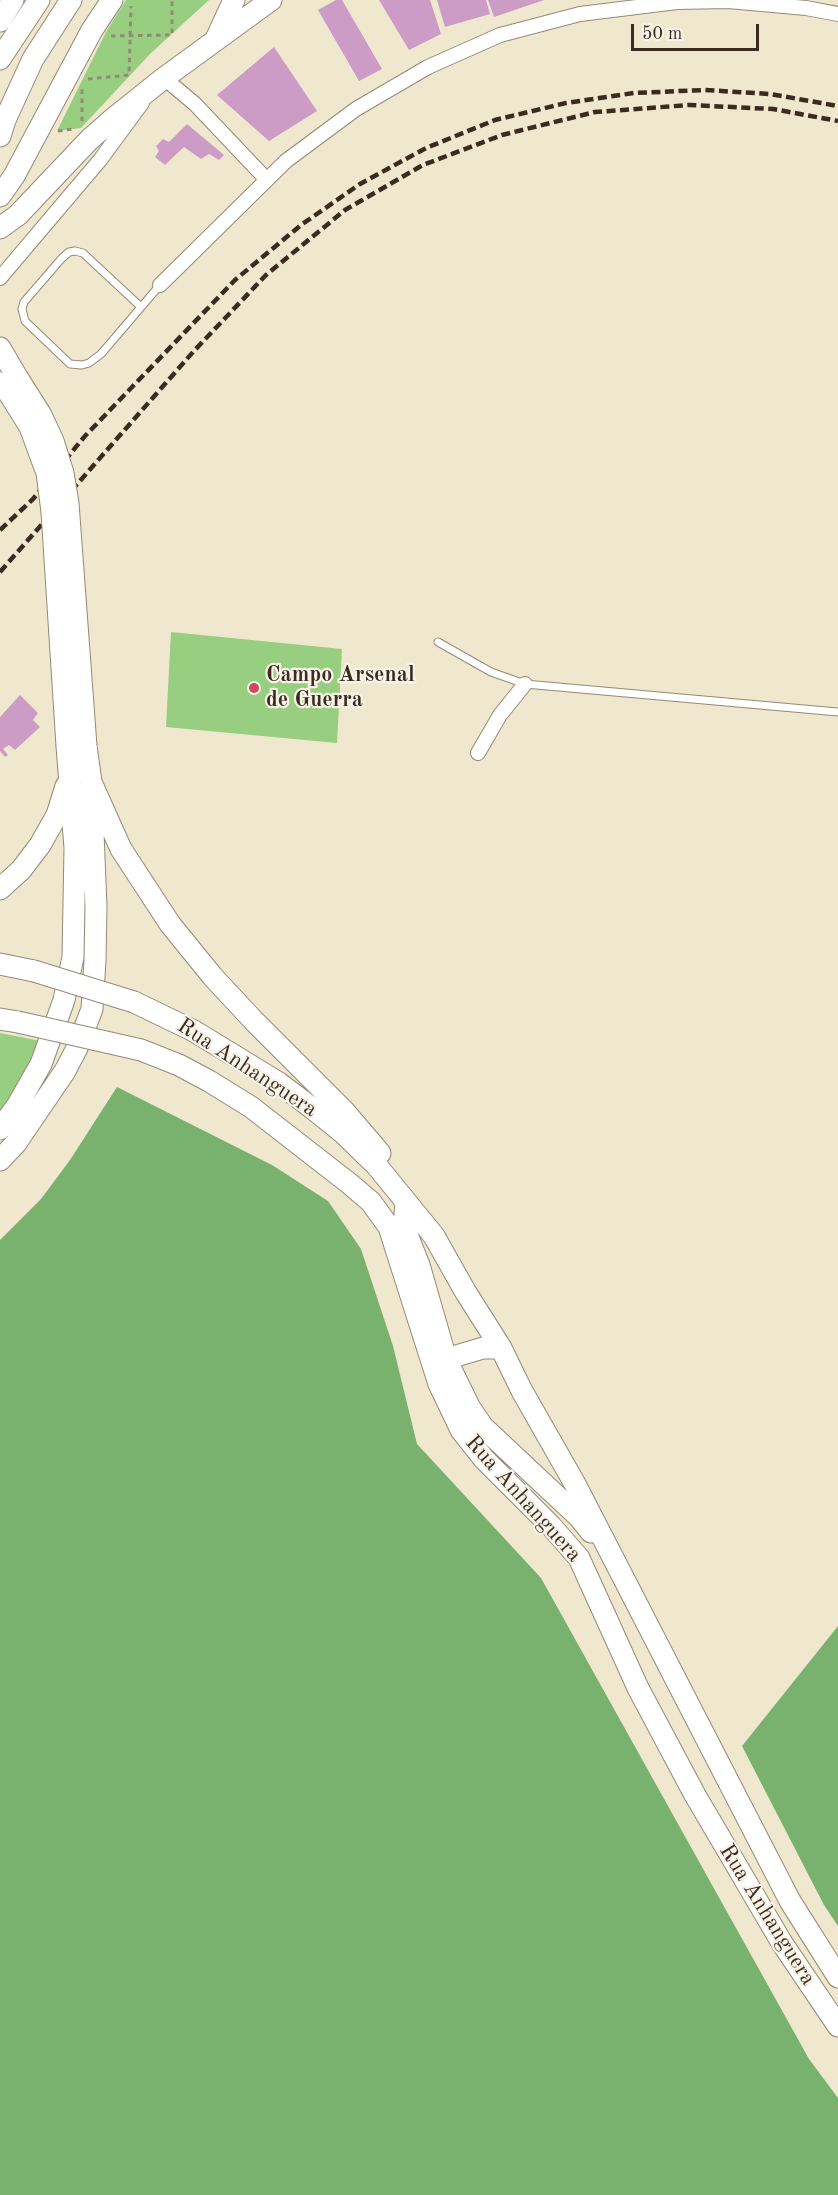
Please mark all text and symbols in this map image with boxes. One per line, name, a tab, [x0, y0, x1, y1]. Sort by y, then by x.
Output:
scale bar	[634, 12, 762, 50]
text: 50 m	[642, 25, 682, 43]
place label: Campo Arsenal de Guerra	[266, 662, 415, 714]
marker: Campo Arsenal de Guerra	[247, 681, 261, 695]
street label: Rua Anhanguera	[172, 1013, 322, 1123]
street label: Rua Anhanguera	[459, 1430, 587, 1568]
street label: Rua Anhanguera	[713, 1839, 821, 1991]

